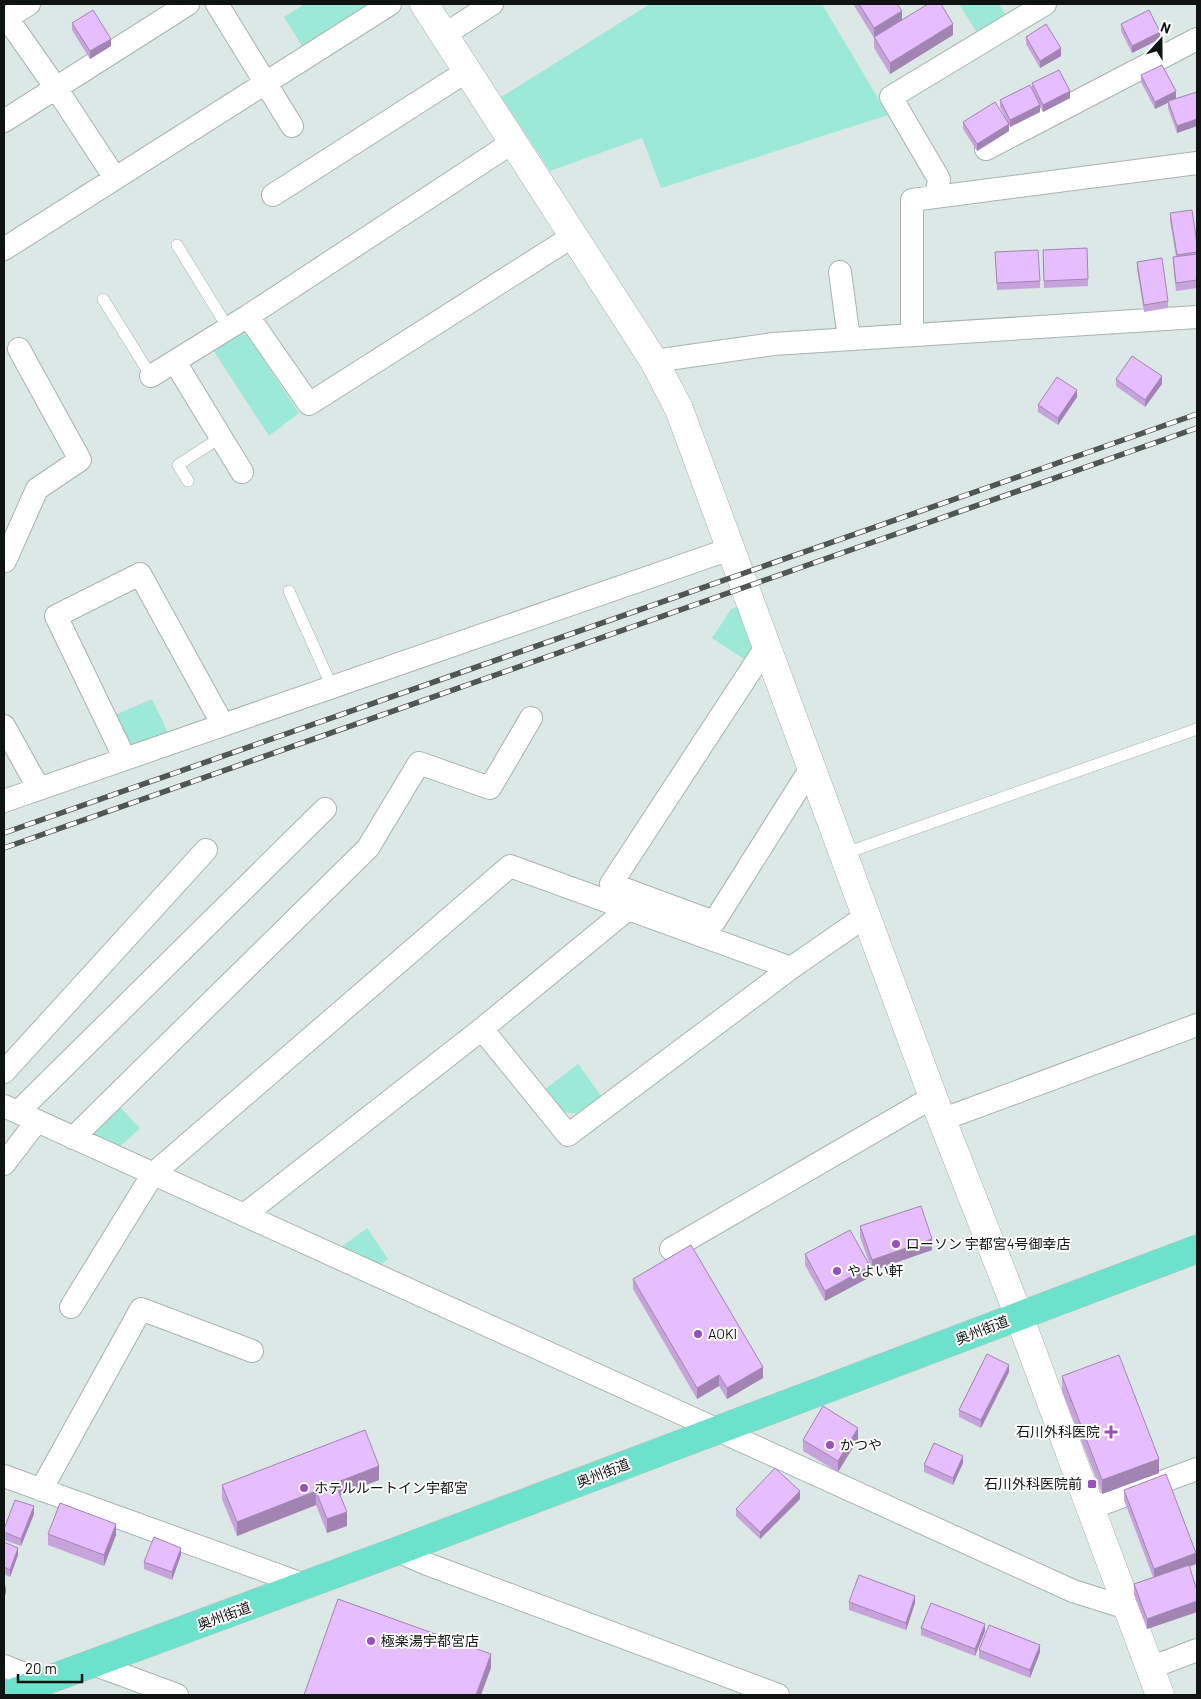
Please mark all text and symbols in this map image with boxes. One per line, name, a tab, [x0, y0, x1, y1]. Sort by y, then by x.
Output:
north arrow	[1136, 15, 1186, 65]
text: N	[1158, 18, 1173, 37]
place label: ローソン 宇都宮4号御幸店	[906, 1235, 1071, 1252]
marker: ローソン 宇都宮4号御幸店	[890, 1238, 902, 1250]
place label: やよい軒	[847, 1262, 903, 1279]
marker: やよい軒	[831, 1265, 843, 1277]
street label: 奥州街道	[953, 1312, 1011, 1348]
place label: AOKI	[708, 1325, 737, 1342]
marker: AOKI	[692, 1328, 704, 1340]
place label: 石川外科医院	[1016, 1423, 1100, 1440]
marker: 石川外科医院	[1104, 1425, 1118, 1439]
place label: かつや	[840, 1436, 882, 1453]
marker: かつや	[824, 1439, 836, 1451]
street label: 奥州街道	[574, 1455, 632, 1491]
place label: 石川外科医院前	[984, 1475, 1082, 1492]
marker: 石川外科医院前	[1086, 1478, 1098, 1490]
place label: ホテルルートイン宇都宮	[314, 1479, 468, 1496]
marker: ホテルルートイン宇都宮	[298, 1482, 310, 1494]
street label: 奥州街道	[195, 1598, 253, 1633]
place label: 極楽湯宇都宮店	[381, 1632, 479, 1649]
marker: 極楽湯宇都宮店	[365, 1635, 377, 1647]
scale bar	[18, 1652, 81, 1684]
text: 20 m	[25, 1659, 57, 1677]

